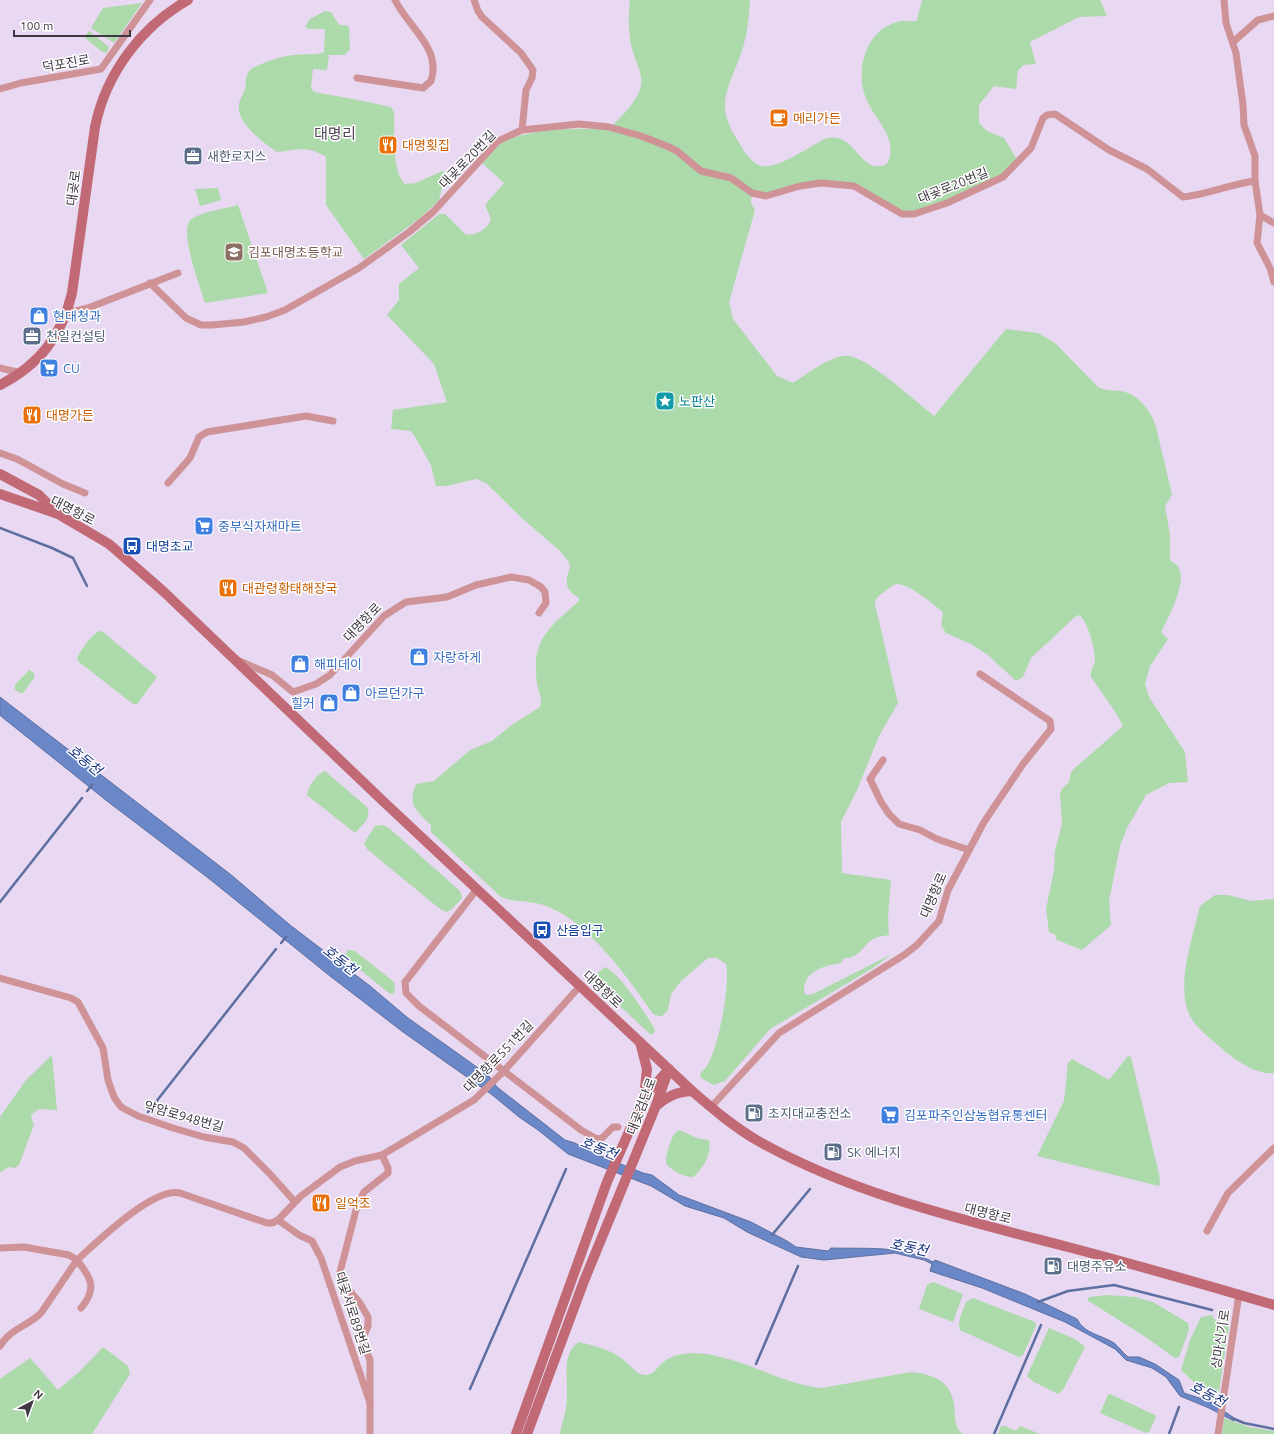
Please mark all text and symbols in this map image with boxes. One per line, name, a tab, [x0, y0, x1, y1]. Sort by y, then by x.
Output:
scale bar	[14, 12, 130, 38]
text: 100 m	[20, 19, 53, 32]
street label: 덕포진로	[41, 52, 91, 74]
cafe icon: 메리가든	[768, 107, 790, 129]
place label: 메리가든	[793, 111, 841, 125]
district label: 대명리	[314, 125, 356, 142]
street label: 대곶로20번길	[436, 127, 498, 191]
restaurant icon: 대명횟집	[377, 134, 399, 156]
place label: 대명횟집	[402, 138, 450, 152]
office icon: 새한로지스	[182, 145, 204, 167]
place label: 새한로지스	[207, 149, 267, 163]
street label: 대곶로20번길	[916, 165, 990, 205]
street label: 대곶로	[64, 169, 82, 207]
school or university icon: 김포대명초등학교	[223, 241, 245, 263]
place label: 김포대명초등학교	[248, 245, 344, 259]
shop icon: 현대청과	[28, 305, 50, 327]
place label: 현대청과	[53, 309, 101, 323]
office icon: 천일컨설팅	[21, 325, 43, 347]
place label: 천일컨설팅	[46, 329, 106, 343]
supermarket icon: CU	[38, 357, 60, 379]
place label: CU	[63, 361, 80, 375]
place icon: 노판산	[654, 390, 676, 412]
place label: 노판산	[679, 394, 715, 408]
restaurant icon: 대명가든	[21, 404, 43, 426]
place label: 대명가든	[46, 408, 94, 422]
street label: 대명항로	[49, 493, 98, 527]
supermarket icon: 중부식자재마트	[193, 515, 215, 537]
place label: 중부식자재마트	[218, 519, 302, 533]
bus stop icon: 대명초교	[121, 535, 143, 557]
place label: 대명초교	[146, 539, 194, 553]
restaurant icon: 대관령황태해장국	[217, 577, 239, 599]
place label: 대관령황태해장국	[242, 581, 338, 595]
street label: 대명항로	[340, 600, 384, 644]
shop icon: 자랑하게	[408, 646, 430, 668]
place label: 자랑하게	[433, 650, 481, 664]
shop icon: 해피데이	[289, 653, 311, 675]
place label: 해피데이	[314, 657, 362, 671]
shop icon: 아르던가구	[340, 682, 362, 704]
place label: 아르던가구	[365, 686, 425, 700]
shop icon: 힐커	[318, 692, 340, 714]
place label: 힐커	[291, 696, 315, 710]
water label: 호동천	[65, 742, 106, 779]
street label: 대명항로	[917, 870, 949, 920]
bus stop icon: 산음입구	[531, 919, 553, 941]
place label: 산음입구	[556, 923, 604, 937]
water label: 호동천	[320, 942, 361, 979]
street label: 대명항로	[581, 968, 625, 1010]
street label: 대명항로551번길	[460, 1017, 536, 1095]
street label: 대곶검단로	[624, 1076, 658, 1136]
street label: 약암로948번길	[143, 1098, 225, 1134]
fuel station icon: 초지대교충전소	[743, 1102, 765, 1124]
supermarket icon: 김포파주인삼농협유통센터	[879, 1104, 901, 1126]
place label: 초지대교충전소	[768, 1106, 852, 1120]
place label: 김포파주인삼농협유통센터	[904, 1108, 1048, 1122]
water label: 호동천	[578, 1133, 621, 1163]
fuel station icon: SK 에너지	[822, 1141, 844, 1163]
place label: SK 에너지	[847, 1145, 901, 1159]
restaurant icon: 일억조	[310, 1192, 332, 1214]
place label: 일억조	[335, 1196, 371, 1210]
street label: 대명항로	[963, 1200, 1013, 1226]
water label: 호동천	[888, 1235, 931, 1259]
fuel station icon: 대명주유소	[1042, 1255, 1064, 1277]
place label: 대명주유소	[1067, 1259, 1127, 1273]
street label: 대곶서로89번길	[333, 1270, 373, 1356]
street label: 상마신기로	[1208, 1308, 1232, 1370]
water label: 호동천	[1187, 1378, 1230, 1411]
north arrow	[12, 1382, 52, 1422]
text: N	[32, 1387, 46, 1402]

